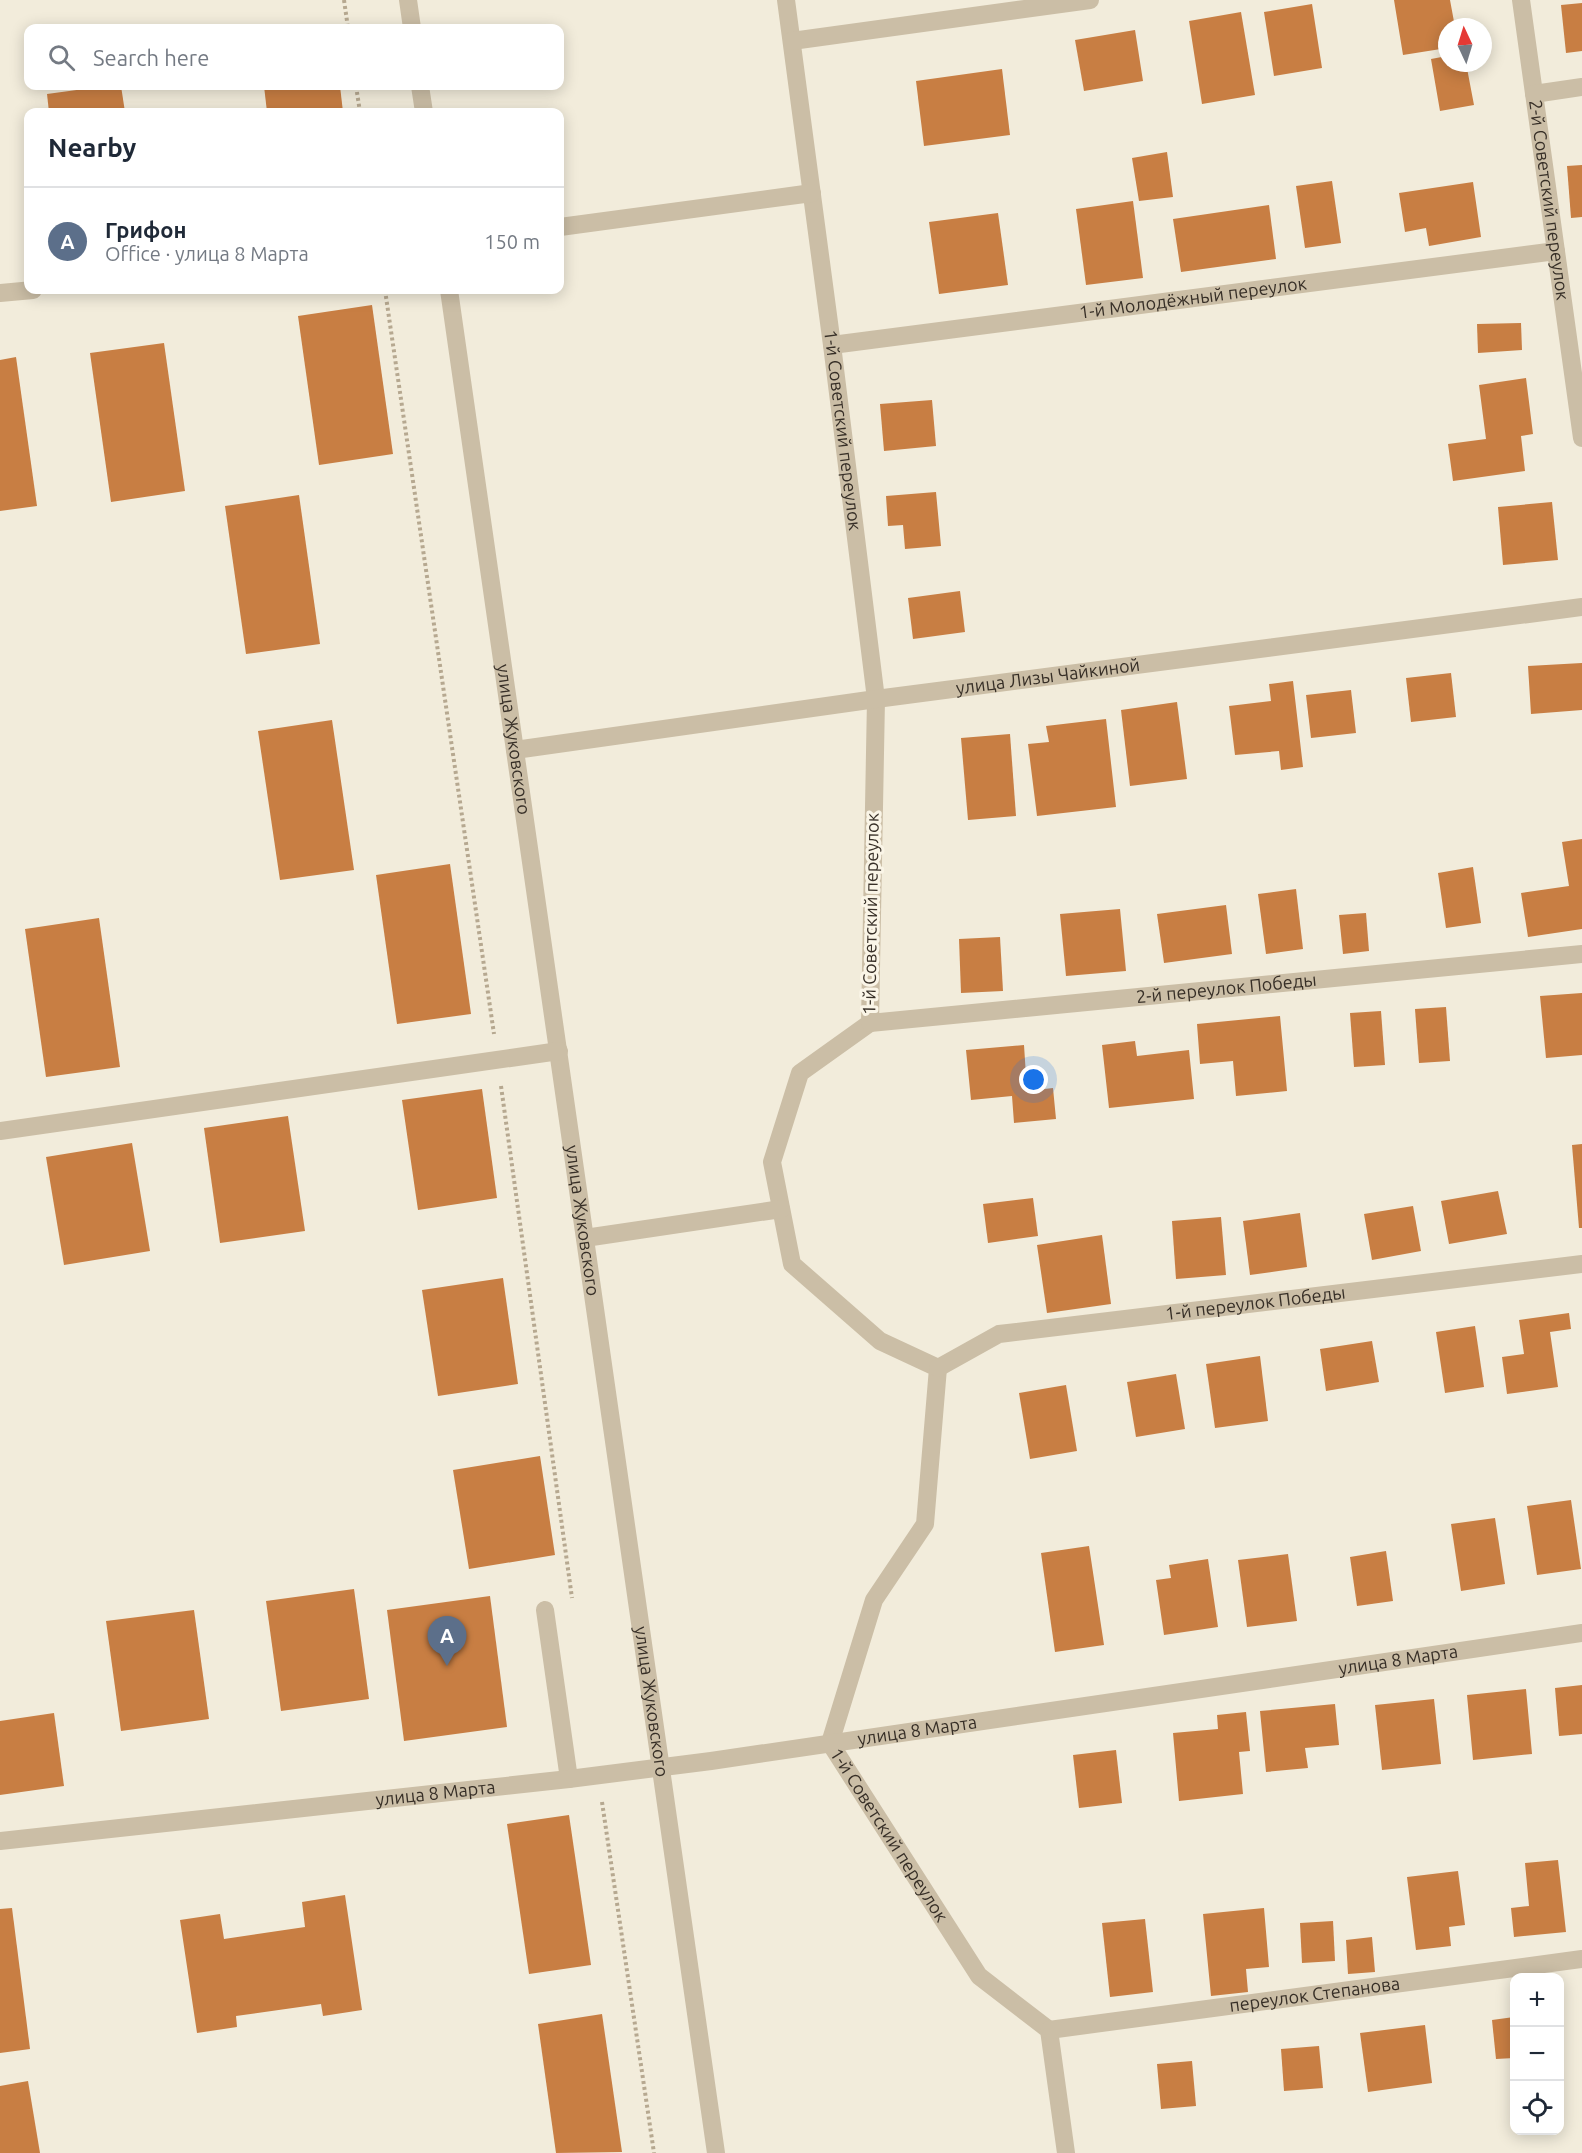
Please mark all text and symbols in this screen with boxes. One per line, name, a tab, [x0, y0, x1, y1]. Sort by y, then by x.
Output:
north arrow	[1438, 18, 1492, 72]
search box	[24, 24, 564, 90]
icon: search	[45, 41, 78, 74]
text: Search here	[93, 45, 209, 70]
street label: 2-й Советский переулок	[1526, 98, 1574, 301]
text: Nearby	[48, 133, 136, 162]
text: Грифон	[105, 217, 186, 242]
text: A	[60, 230, 75, 253]
text: 150 m	[484, 230, 540, 253]
text: Office · улица 8 Марта	[105, 242, 309, 265]
street label: 1-й Молодёжный переулок	[1078, 272, 1308, 322]
street label: 1-й Советский переулок	[821, 329, 866, 532]
street label: улица Лизы Чайкиной	[955, 654, 1141, 697]
street label: улица Жуковского	[494, 663, 535, 816]
street label: 1-й Советский переулок	[858, 813, 882, 1015]
street label: 2-й переулок Победы	[1135, 969, 1317, 1006]
your location	[1019, 1065, 1048, 1094]
street label: улица Жуковского	[563, 1144, 604, 1297]
street label: 1-й переулок Победы	[1164, 1282, 1346, 1323]
pin: A	[428, 1616, 466, 1666]
street label: улица Жуковского	[632, 1625, 673, 1778]
street label: улица 8 Марта	[1337, 1640, 1459, 1678]
street label: улица 8 Марта	[856, 1711, 978, 1748]
street label: 1-й Советский переулок	[827, 1744, 953, 1925]
street label: улица 8 Марта	[374, 1776, 496, 1809]
street label: переулок Степанова	[1228, 1972, 1401, 2015]
map controls	[1510, 1973, 1564, 2135]
button: +	[1510, 1973, 1564, 2027]
button: −	[1510, 2027, 1564, 2081]
button: locate	[1510, 2081, 1564, 2135]

